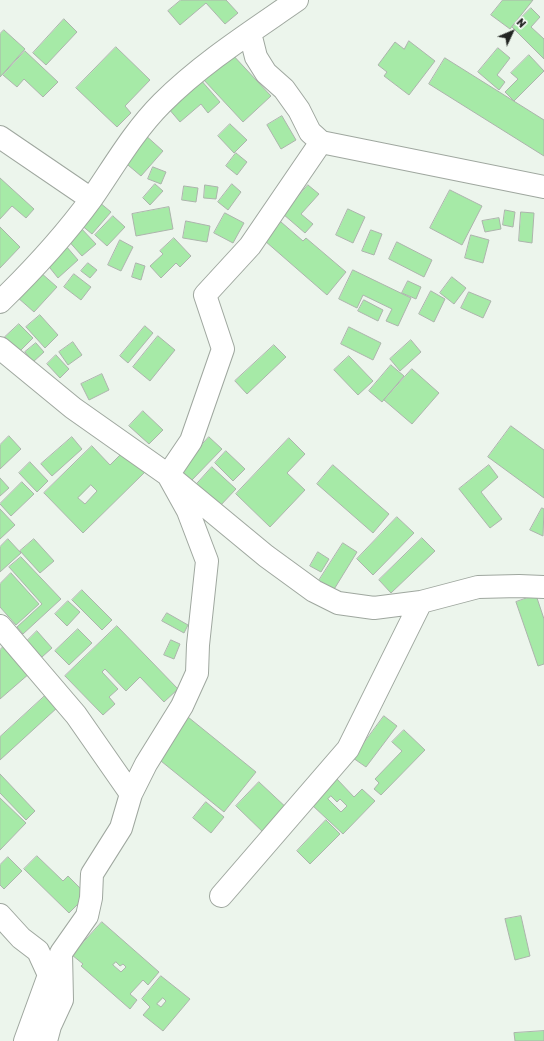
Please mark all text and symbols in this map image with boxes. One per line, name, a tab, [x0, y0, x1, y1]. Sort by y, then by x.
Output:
north arrow	[492, 12, 532, 52]
text: N	[514, 16, 528, 31]

